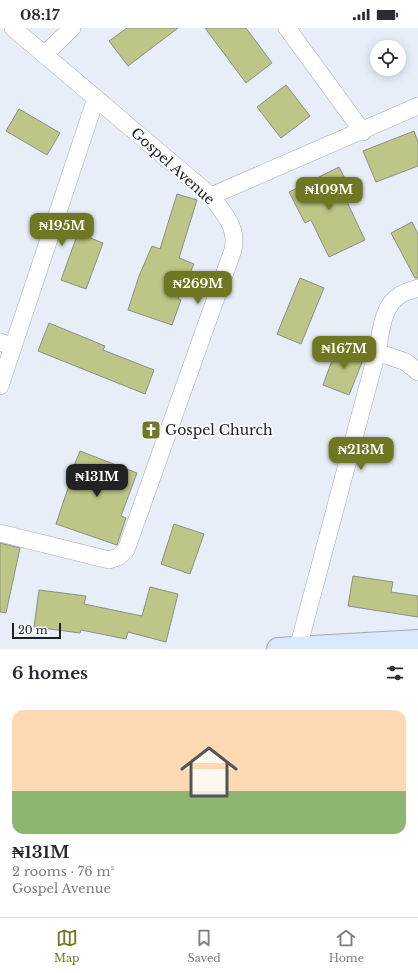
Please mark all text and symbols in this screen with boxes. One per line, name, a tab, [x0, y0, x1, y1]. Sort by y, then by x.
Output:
text: 08:17	[20, 5, 59, 24]
map controls	[370, 40, 406, 76]
button: locate	[370, 40, 406, 76]
street label: Gospel Avenue	[127, 124, 219, 208]
pin: ₦109M	[301, 177, 357, 211]
text: ₦109M	[305, 181, 353, 198]
pin: ₦195M	[34, 213, 90, 247]
text: ₦195M	[39, 217, 85, 234]
pin: ₦269M	[170, 271, 226, 305]
text: ₦269M	[173, 275, 223, 292]
pin: ₦167M	[316, 336, 372, 370]
text: ₦167M	[321, 340, 367, 357]
church icon: Gospel Church	[140, 419, 162, 441]
place label: Gospel Church	[165, 421, 273, 439]
pin: ₦213M	[333, 437, 389, 471]
text: ₦213M	[338, 441, 384, 458]
pin: ₦131M	[69, 464, 125, 498]
text: ₦131M	[75, 468, 119, 485]
scale bar	[12, 621, 61, 640]
text: 20 m	[18, 623, 48, 637]
icon: filters	[384, 662, 406, 684]
text: 6 homes	[12, 663, 88, 684]
icon: home	[173, 736, 245, 808]
text: ₦131M	[12, 842, 69, 863]
text: 2 rooms · 76 m²	[12, 863, 114, 880]
text: Gospel Avenue	[12, 880, 111, 897]
tab: Map	[54, 927, 80, 965]
tab: Saved	[188, 927, 221, 965]
tab: Home	[329, 927, 364, 965]

